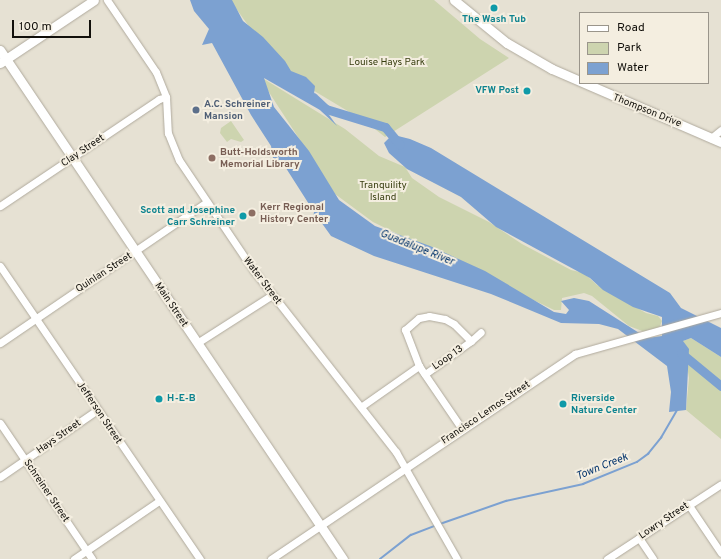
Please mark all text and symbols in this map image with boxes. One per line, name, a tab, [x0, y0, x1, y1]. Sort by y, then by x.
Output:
marker: The Wash Tub	[489, 3, 499, 13]
scale bar	[14, 12, 93, 38]
legend	[579, 12, 709, 84]
place label: The Wash Tub	[462, 14, 526, 26]
text: 100 m	[19, 19, 52, 35]
text: Road	[617, 20, 645, 36]
text: Park	[617, 40, 642, 56]
park label: Louise Hays Park	[349, 57, 425, 69]
text: Water	[617, 60, 649, 76]
place label: VFW Post	[475, 85, 519, 97]
marker: VFW Post	[522, 86, 532, 96]
street label: Thompson Drive	[611, 92, 683, 130]
place label: A.C. Schreiner Mansion	[204, 98, 270, 122]
marker: A.C. Schreiner Mansion	[191, 105, 201, 115]
street label: Clay Street	[59, 132, 107, 170]
place label: Butt-Holdsworth Memorial Library	[220, 146, 300, 170]
marker: Butt-Holdsworth Memorial Library	[207, 153, 217, 163]
park label: Tranquility Island	[359, 179, 407, 202]
place label: Kerr Regional History Center	[260, 201, 328, 224]
place label: Scott and Josephine Carr Schreiner	[140, 204, 235, 228]
marker: Kerr Regional History Center	[247, 208, 257, 218]
marker: Scott and Josephine Carr Schreiner	[238, 211, 248, 221]
water label: Guadalupe River	[378, 227, 456, 269]
street label: Quinlan Street	[74, 250, 134, 296]
street label: Water Street	[240, 255, 284, 307]
street label: Main Street	[152, 280, 190, 330]
street label: Loop 13	[430, 343, 466, 373]
street label: Francisco Lemos Street	[439, 379, 533, 447]
street label: Jefferson Street	[74, 380, 124, 446]
place label: Riverside Nature Center	[571, 392, 637, 416]
place label: H-E-B	[167, 393, 196, 405]
marker: H-E-B	[154, 394, 164, 404]
marker: Riverside Nature Center	[558, 399, 568, 409]
street label: Hays Street	[34, 417, 84, 457]
water label: Town Creek	[574, 451, 630, 483]
street label: Schreiner Street	[21, 457, 71, 525]
street label: Lowry Street	[637, 500, 691, 542]

